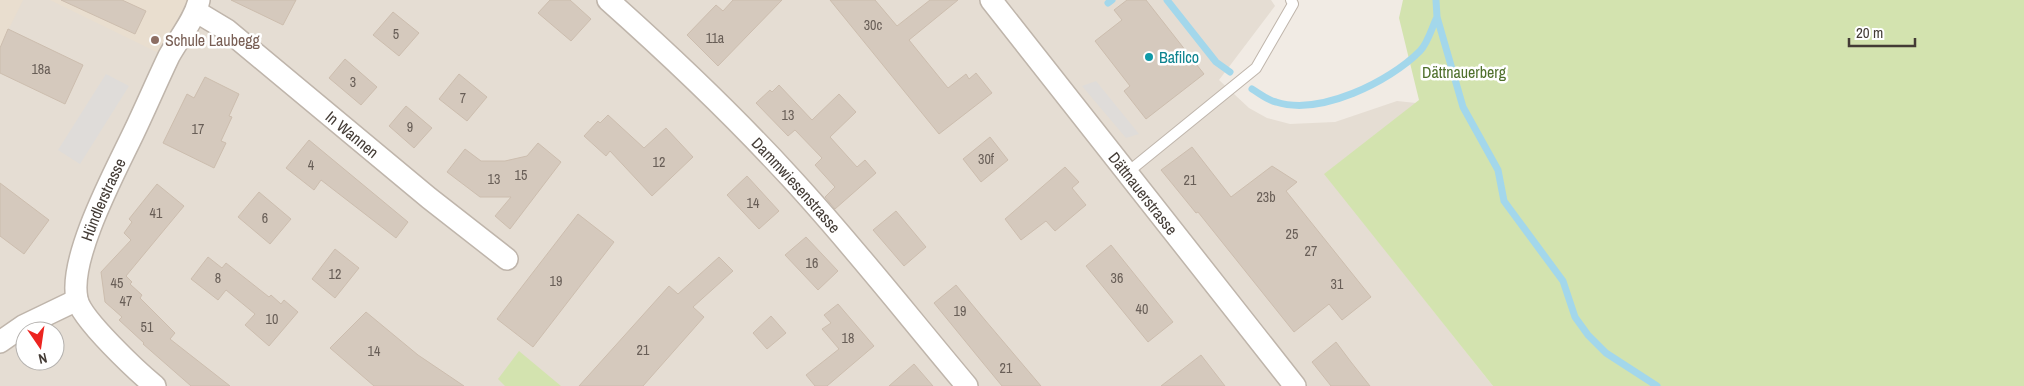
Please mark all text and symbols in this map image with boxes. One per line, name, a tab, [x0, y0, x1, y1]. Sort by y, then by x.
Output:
scale bar	[1849, 15, 1915, 47]
house number: 30c	[864, 16, 883, 34]
text: 20 m	[1856, 22, 1883, 43]
house number: 5	[393, 25, 399, 43]
place label: Schule Laubegg	[165, 29, 261, 51]
house number: 11a	[706, 29, 725, 47]
marker: Schule Laubegg	[149, 34, 161, 46]
place label: Bafilco	[1159, 46, 1199, 68]
marker: Bafilco	[1143, 51, 1155, 63]
house number: 18a	[31, 60, 51, 78]
park label: Dättnauerberg	[1422, 61, 1507, 83]
house number: 3	[350, 73, 356, 91]
house number: 7	[460, 89, 466, 107]
street label: In Wannen	[321, 106, 384, 163]
house number: 13	[782, 106, 794, 124]
house number: 9	[407, 118, 413, 136]
house number: 17	[192, 120, 204, 138]
street label: Dammwiesenstrasse	[747, 132, 846, 237]
street label: Dättnauerstrasse	[1104, 147, 1183, 239]
house number: 30f	[978, 150, 995, 168]
house number: 12	[653, 153, 665, 171]
street label: Hündlerstrasse	[75, 154, 131, 244]
house number: 4	[308, 156, 315, 174]
house number: 15	[515, 166, 527, 184]
house number: 13	[488, 170, 500, 188]
house number: 21	[1184, 171, 1197, 189]
house number: 23b	[1256, 188, 1276, 206]
house number: 14	[747, 194, 760, 212]
house number: 41	[150, 204, 163, 222]
house number: 6	[262, 209, 268, 227]
house number: 25	[1286, 225, 1298, 243]
house number: 27	[1305, 242, 1317, 260]
house number: 16	[806, 254, 818, 272]
house number: 12	[329, 265, 341, 283]
house number: 8	[215, 269, 221, 287]
house number: 36	[1111, 269, 1123, 287]
house number: 19	[550, 272, 562, 290]
house number: 45	[111, 274, 123, 292]
house number: 31	[1331, 275, 1344, 293]
house number: 47	[120, 292, 132, 310]
house number: 40	[1136, 300, 1148, 318]
house number: 19	[954, 302, 966, 320]
house number: 10	[266, 310, 278, 328]
house number: 51	[141, 318, 154, 336]
north arrow	[15, 321, 65, 371]
house number: 18	[842, 329, 854, 347]
house number: 21	[637, 341, 650, 359]
house number: 14	[368, 342, 381, 360]
text: N	[37, 349, 49, 368]
house number: 21	[1000, 359, 1013, 377]

